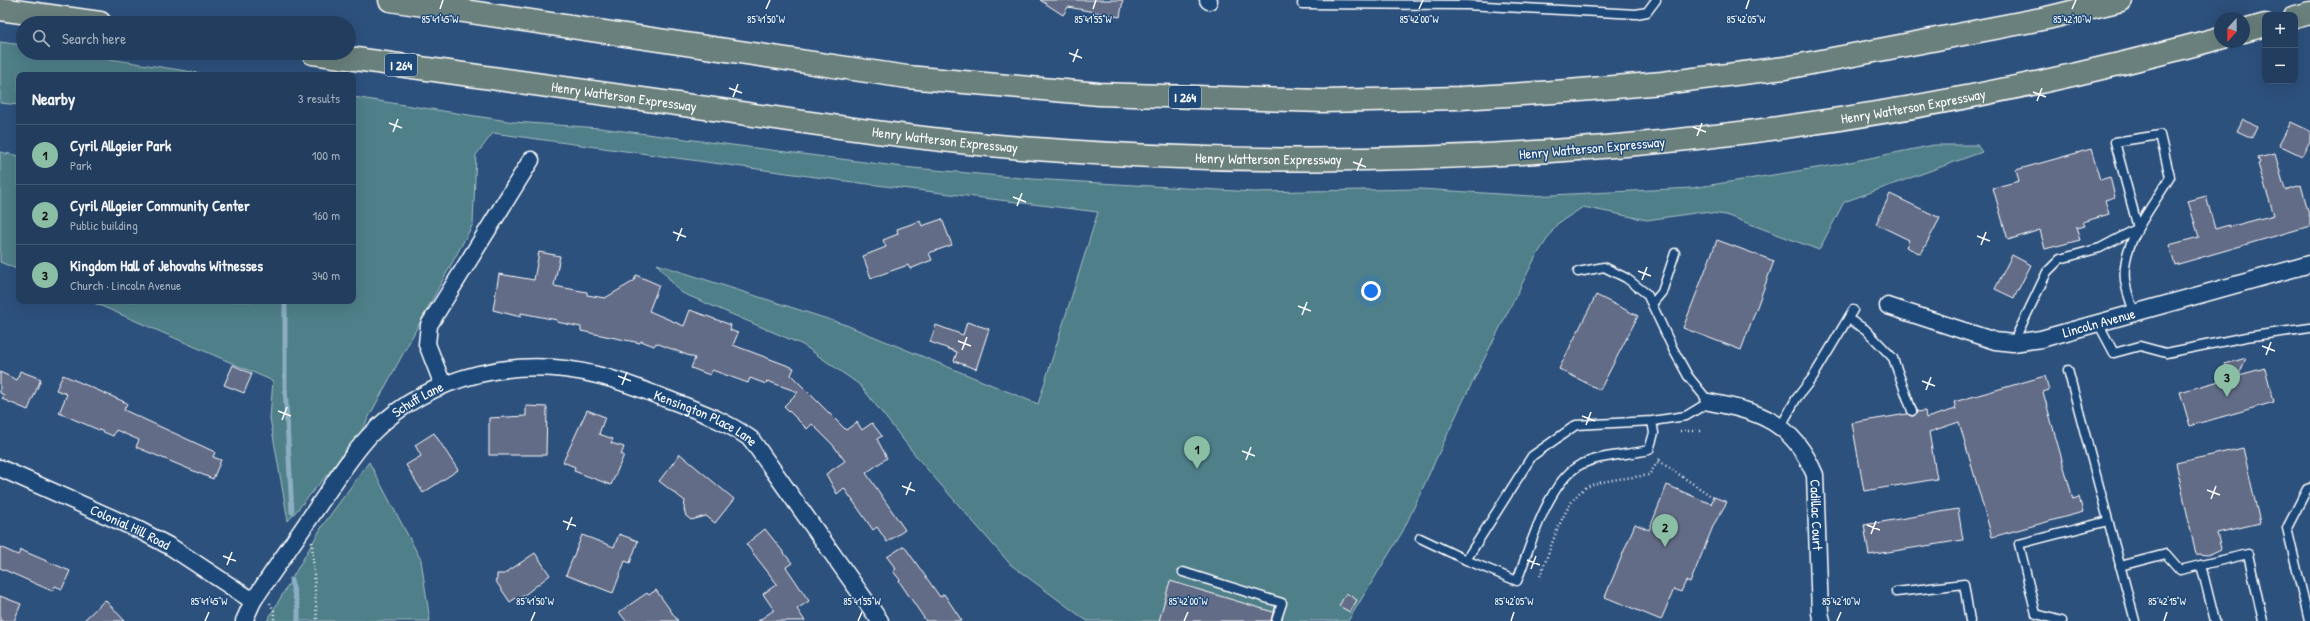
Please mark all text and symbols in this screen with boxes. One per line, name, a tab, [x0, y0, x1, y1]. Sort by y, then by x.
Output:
north arrow	[2214, 12, 2250, 48]
map controls	[2262, 12, 2298, 84]
button: +	[2262, 12, 2298, 48]
text: 85°41'45"W	[421, 13, 459, 26]
text: 85°41'50"W	[747, 13, 786, 26]
text: 85°41'55"W	[1074, 13, 1113, 26]
text: 85°42'00"W	[1399, 13, 1439, 26]
text: 85°42'05"W	[1727, 13, 1766, 26]
text: 85°42'10"W	[2053, 13, 2092, 26]
search box	[16, 16, 356, 60]
icon: search	[30, 27, 52, 49]
text: Search here	[62, 28, 126, 49]
button: −	[2262, 48, 2298, 84]
road number: I 264	[385, 54, 417, 76]
street label: Henry Watterson Expressway	[550, 77, 698, 117]
street label: Henry Watterson Expressway	[1839, 84, 1987, 128]
road number: I 264	[1169, 86, 1201, 108]
text: Nearby	[32, 87, 75, 110]
text: 3 results	[298, 89, 340, 107]
street label: Henry Watterson Expressway	[871, 121, 1019, 158]
street label: Henry Watterson Expressway	[1518, 132, 1666, 164]
text: Cyril Allgeier Park	[70, 135, 171, 156]
text: 1	[43, 146, 47, 164]
text: 100 m	[312, 146, 340, 164]
street label: Henry Watterson Expressway	[1195, 148, 1342, 169]
text: Park	[70, 156, 92, 174]
text: Cyril Allgeier Community Center	[70, 195, 250, 216]
text: 2	[42, 206, 48, 224]
text: 160 m	[312, 206, 340, 224]
text: Public building	[70, 216, 138, 234]
text: Kingdom Hall of Jehovahs Witnesses	[70, 255, 263, 276]
text: 3	[42, 266, 48, 284]
text: 340 m	[312, 266, 340, 284]
text: Church · Lincoln Avenue	[70, 276, 181, 294]
your location	[1361, 281, 1381, 301]
street label: Lincoln Avenue	[2060, 303, 2138, 342]
pin: 3	[2214, 364, 2240, 397]
street label: Schuff Lane	[388, 376, 446, 421]
street label: Kensington Place Lane	[651, 385, 763, 450]
pin: 1	[1184, 436, 1210, 469]
street label: Cadillac Court	[1806, 479, 1828, 551]
street label: Colonial Hill Road	[87, 499, 174, 554]
pin: 2	[1652, 514, 1678, 547]
text: 85°41'45"W	[190, 595, 228, 608]
text: 85°41'50"W	[516, 595, 555, 608]
text: 85°41'55"W	[843, 595, 882, 608]
text: 85°42'00"W	[1168, 595, 1208, 608]
text: 85°42'05"W	[1495, 595, 1534, 608]
text: 85°42'10"W	[1822, 595, 1861, 608]
text: 85°42'15"W	[2148, 595, 2187, 608]

